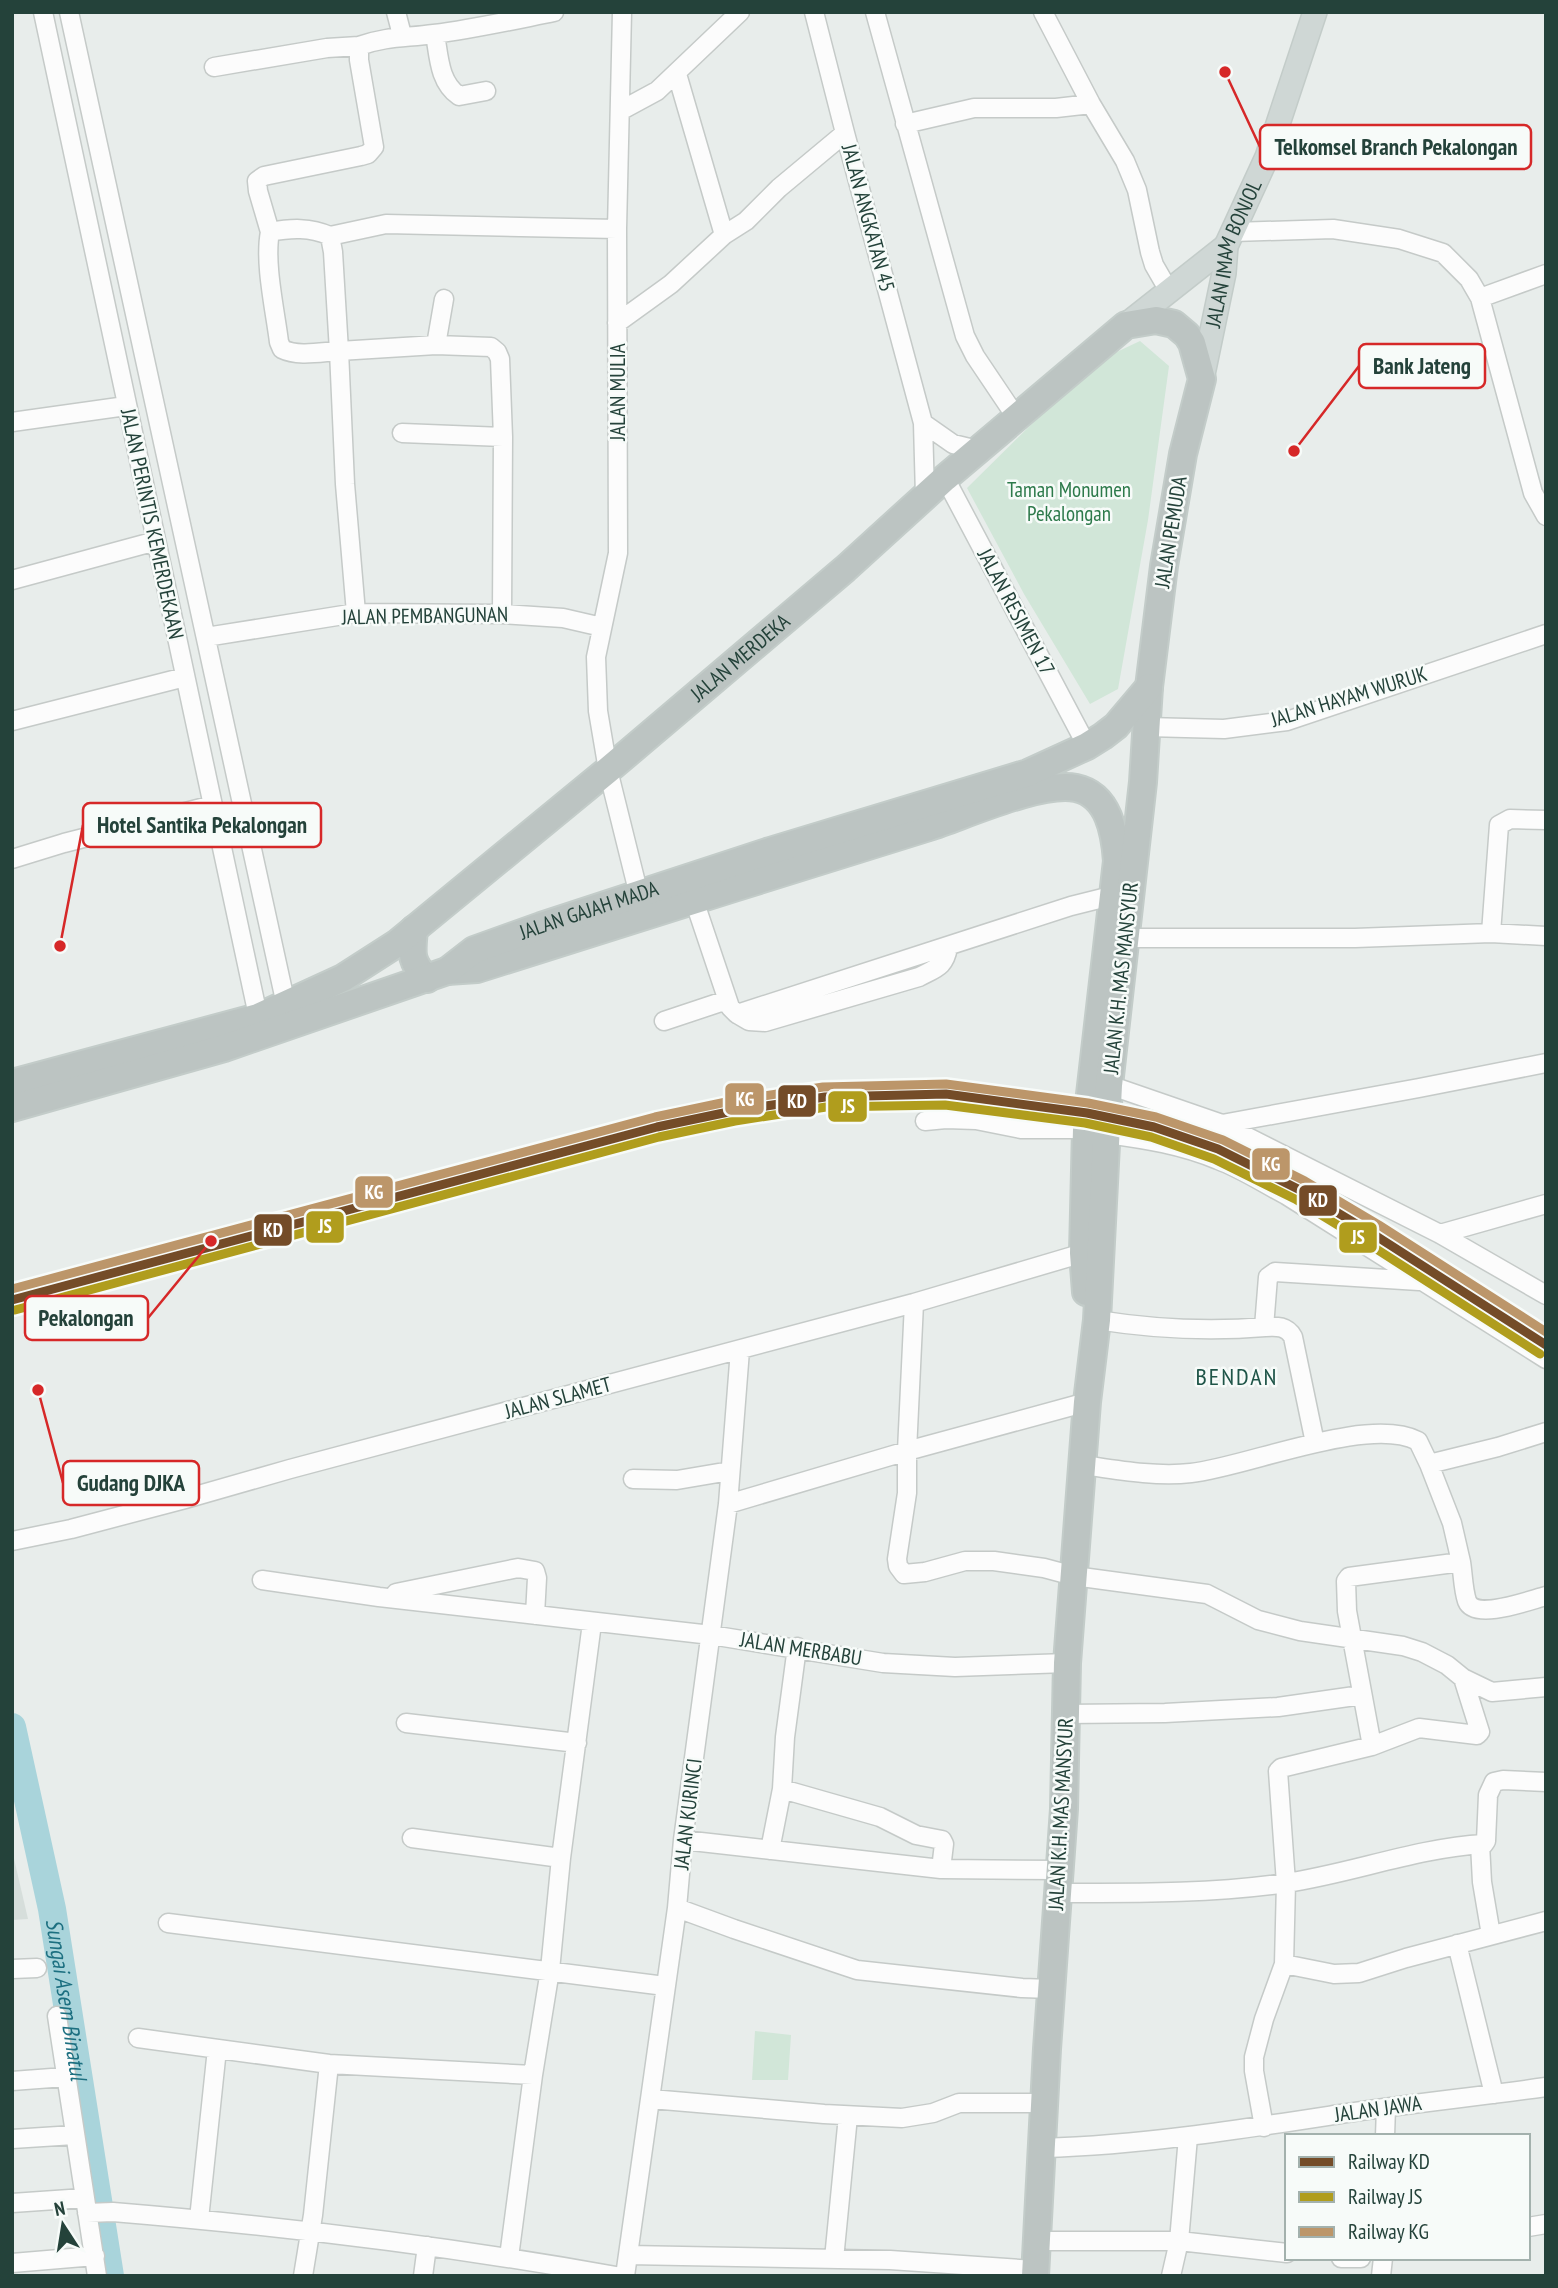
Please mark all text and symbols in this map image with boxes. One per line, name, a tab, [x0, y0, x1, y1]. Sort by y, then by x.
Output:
callout: Telkomsel Branch Pekalongan	[1260, 125, 1531, 169]
text: Telkomsel Branch Pekalongan	[1274, 132, 1518, 161]
street label: JALAN ANGKATAN 45	[836, 140, 901, 295]
street label: JALAN IMAM BONJOL	[1199, 175, 1268, 331]
street label: JALAN MULIA	[604, 343, 631, 442]
callout: Bank Jateng	[1359, 344, 1485, 388]
text: Bank Jateng	[1373, 351, 1471, 380]
street label: JALAN PERINTIS KEMERDEKAAN	[115, 405, 190, 642]
street label: JALAN PEMUDA	[1148, 474, 1193, 591]
park label: Taman Monumen Pekalongan	[1007, 476, 1131, 527]
street label: JALAN RESIMEN 17	[971, 543, 1061, 680]
street label: JALAN PEMBANGUNAN	[341, 601, 508, 630]
street label: JALAN MERDEKA	[684, 608, 795, 708]
street label: JALAN HAYAM WURUK	[1267, 660, 1430, 733]
callout: Hotel Santika Pekalongan	[83, 803, 321, 847]
text: Hotel Santika Pekalongan	[97, 810, 307, 839]
street label: JALAN GAJAH MADA	[515, 875, 662, 946]
street label: JALAN K.H. MAS MANSYUR	[1097, 881, 1144, 1076]
line badge: KG	[724, 1082, 765, 1116]
line badge: KD	[777, 1084, 817, 1118]
text: KG	[736, 1087, 754, 1111]
text: KD	[787, 1089, 807, 1113]
line badge: JS	[827, 1090, 868, 1123]
text: JS	[840, 1094, 855, 1118]
line badge: KG	[1251, 1147, 1291, 1181]
text: KG	[1262, 1152, 1280, 1176]
line badge: KG	[354, 1175, 394, 1209]
text: KG	[365, 1180, 383, 1204]
line badge: KD	[1298, 1184, 1338, 1217]
text: KD	[1308, 1188, 1328, 1212]
line badge: JS	[305, 1210, 345, 1244]
line badge: KD	[253, 1213, 293, 1247]
text: JS	[317, 1214, 332, 1238]
text: KD	[263, 1218, 283, 1242]
line badge: JS	[1338, 1221, 1378, 1254]
text: JS	[1350, 1225, 1365, 1249]
callout: Pekalongan	[25, 1296, 148, 1340]
text: Pekalongan	[38, 1303, 134, 1332]
district label: BENDAN	[1196, 1361, 1278, 1392]
street label: JALAN SLAMET	[501, 1370, 615, 1425]
callout: Gudang DJKA	[63, 1461, 199, 1505]
text: Gudang DJKA	[77, 1468, 186, 1497]
street label: JALAN MERBABU	[737, 1625, 864, 1671]
street label: JALAN K.H. MAS MANSYUR	[1042, 1717, 1079, 1912]
street label: JALAN KURINCI	[667, 1757, 708, 1872]
water label: Sungai Asem Binatul	[40, 1917, 94, 2085]
street label: JALAN JAWA	[1332, 2089, 1423, 2128]
legend	[1285, 2134, 1530, 2260]
text: Railway KD	[1348, 2148, 1430, 2175]
text: Railway JS	[1348, 2183, 1423, 2210]
north arrow	[28, 2190, 98, 2260]
text: N	[52, 2196, 67, 2221]
text: Railway KG	[1348, 2218, 1429, 2245]

